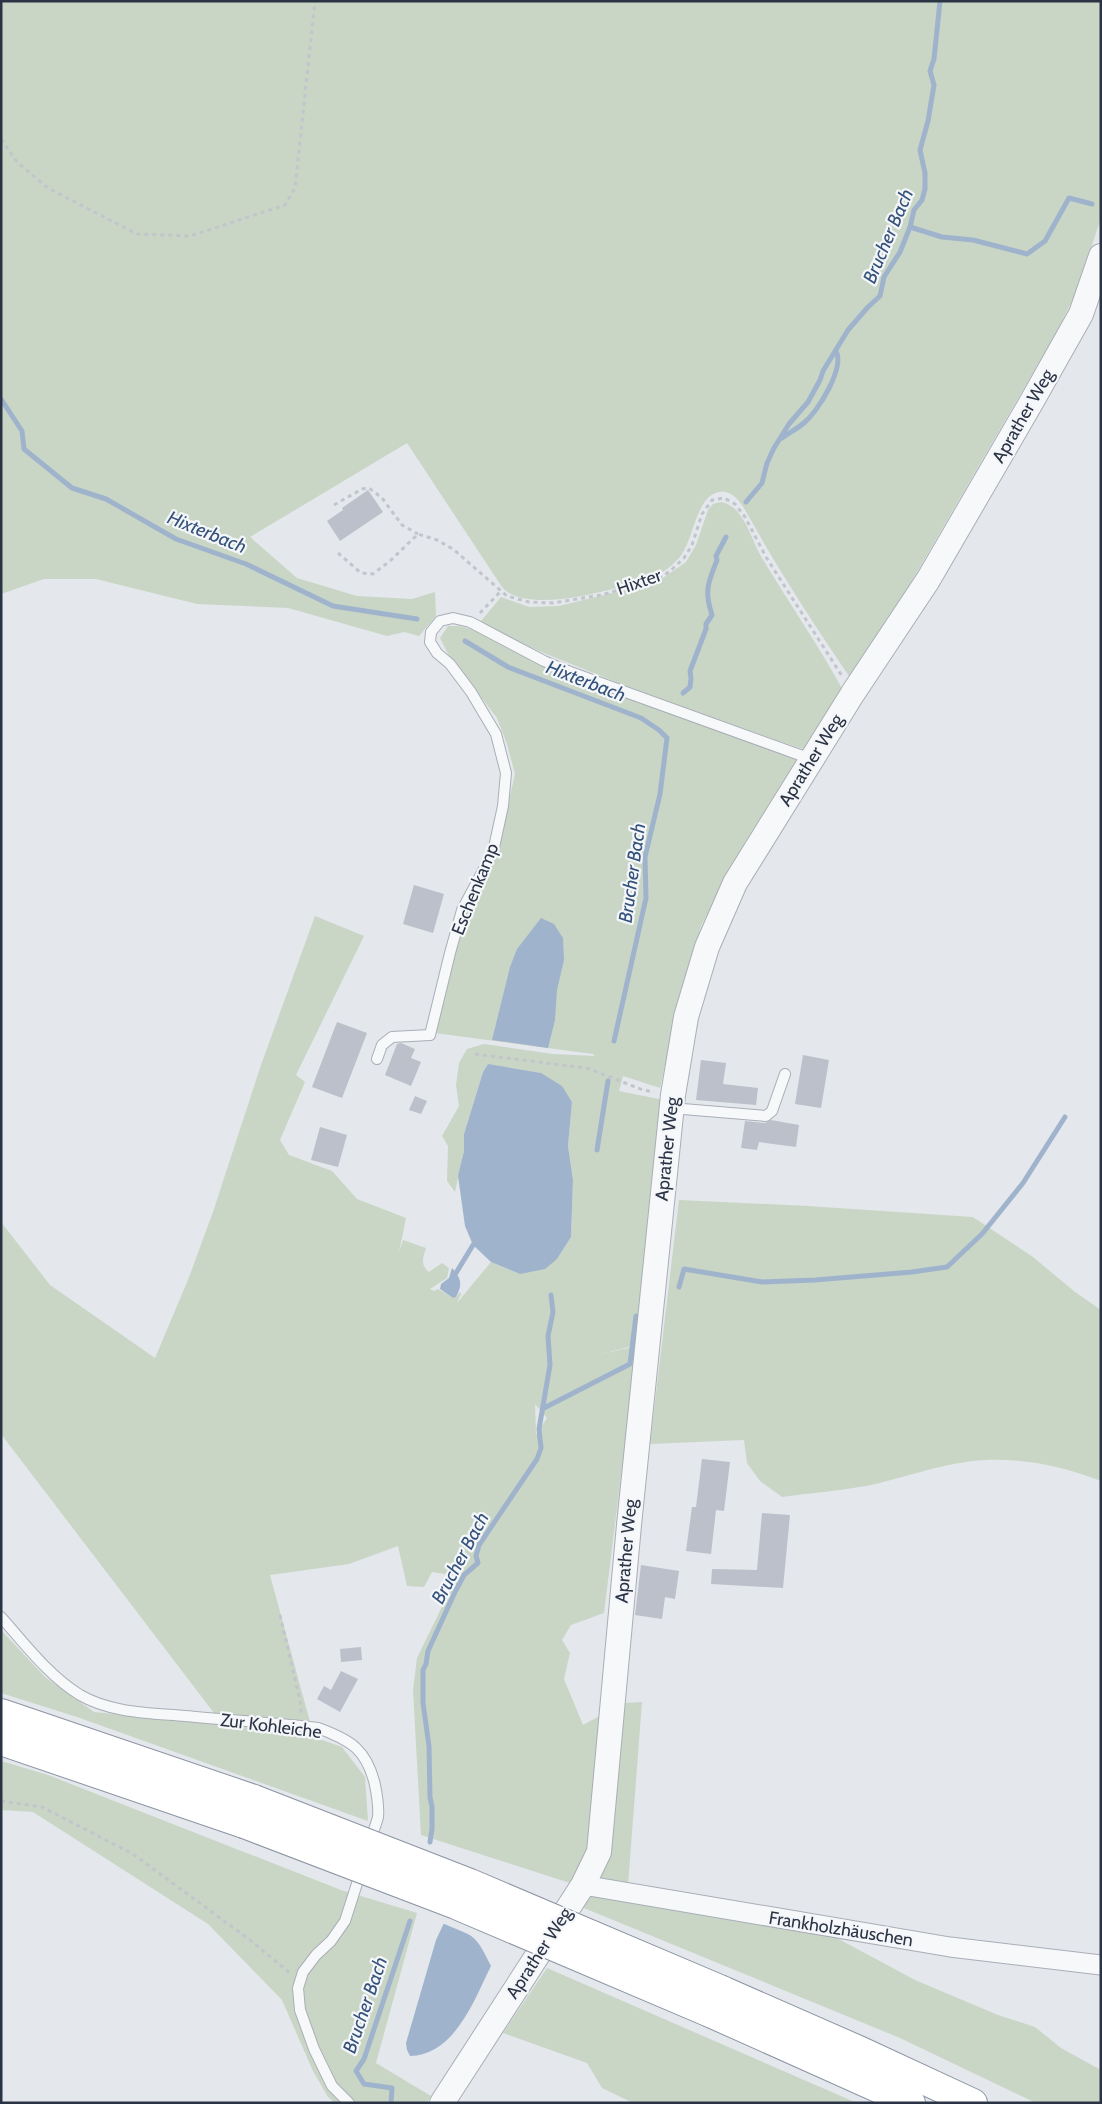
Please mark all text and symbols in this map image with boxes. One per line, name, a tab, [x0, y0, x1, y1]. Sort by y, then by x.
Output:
water label: Brucher Bach	[858, 185, 918, 287]
street label: Aprather Weg	[987, 364, 1059, 467]
water label: Hixterbach	[164, 506, 250, 558]
street label: Hixter	[614, 564, 665, 600]
water label: Hixterbach	[543, 655, 629, 707]
street label: Aprather Weg	[774, 709, 849, 810]
water label: Brucher Bach	[614, 822, 650, 924]
street label: Eschenkamp	[447, 840, 503, 938]
street label: Aprather Weg	[651, 1095, 684, 1202]
street label: Aprather Weg	[610, 1497, 642, 1604]
water label: Brucher Bach	[426, 1508, 494, 1608]
street label: Zur Kohleiche	[219, 1709, 323, 1743]
street label: Aprather Weg	[501, 1902, 577, 2003]
street label: Frankholzhäuschen	[767, 1907, 915, 1951]
water label: Brucher Bach	[338, 1954, 392, 2056]

